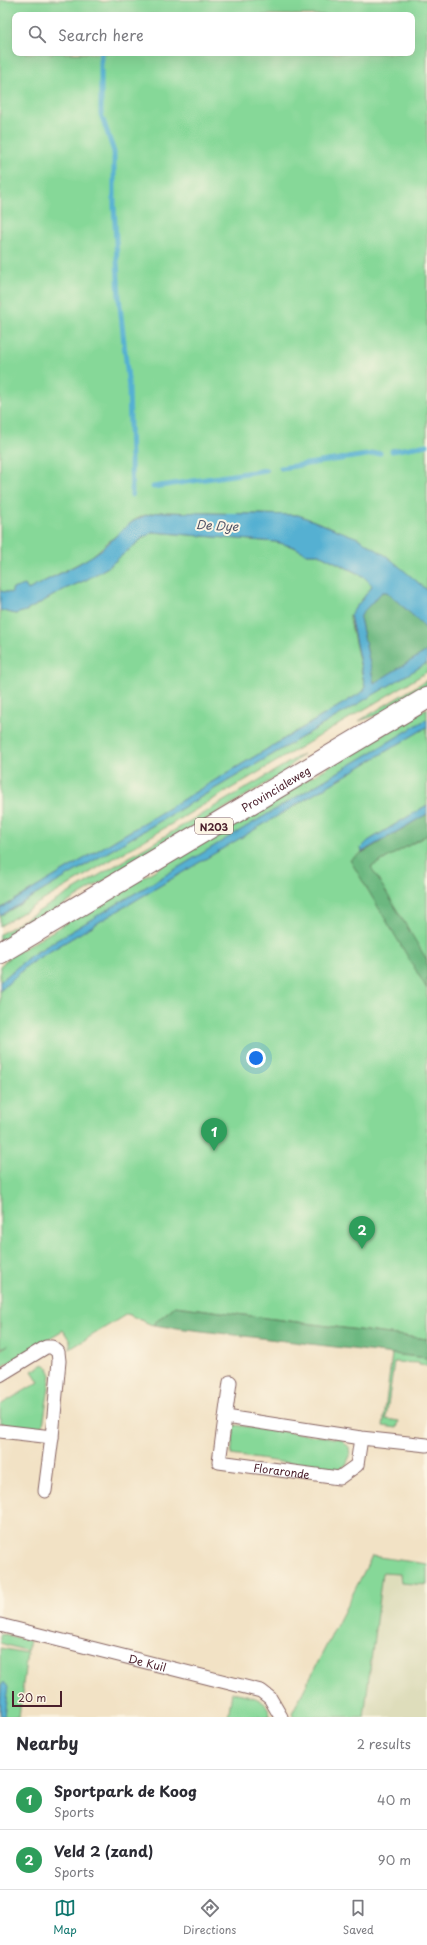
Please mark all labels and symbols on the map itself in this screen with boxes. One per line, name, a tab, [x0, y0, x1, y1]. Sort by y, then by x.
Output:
water label: De Dye	[195, 515, 239, 535]
street label: Provincialeweg	[238, 761, 313, 816]
road number: N203	[195, 818, 233, 834]
your location	[246, 1048, 266, 1068]
pin: 1	[201, 1118, 227, 1151]
pin: 2	[349, 1216, 375, 1249]
street label: Floraronde	[253, 1458, 311, 1483]
street label: De Kuil	[127, 1649, 168, 1675]
scale bar	[12, 1689, 62, 1708]

